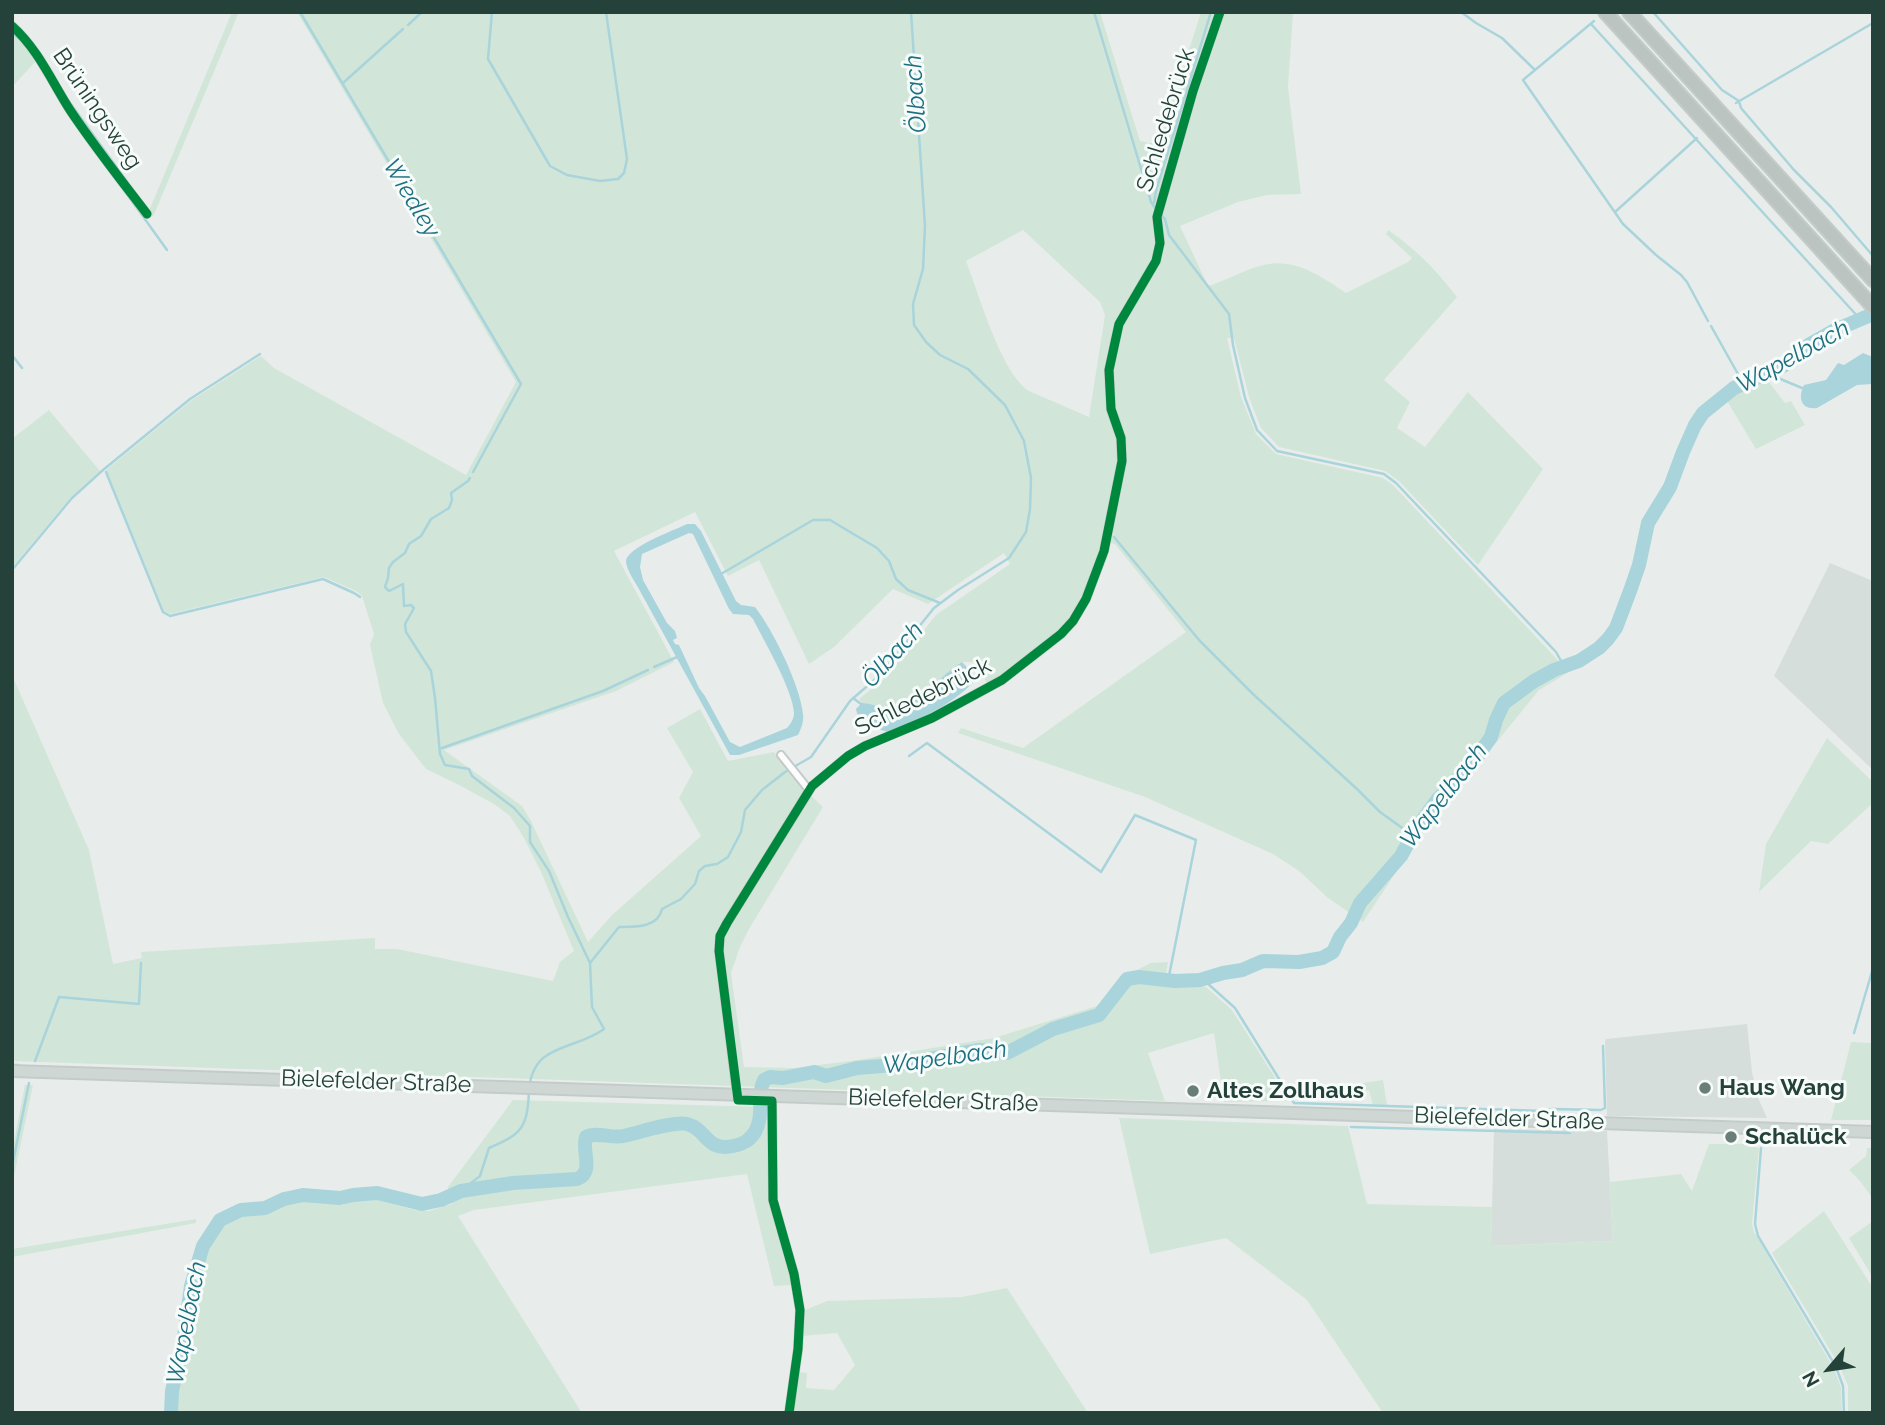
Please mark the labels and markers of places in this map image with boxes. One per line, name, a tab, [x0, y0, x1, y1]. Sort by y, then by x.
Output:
place label: Haus Wang	[1719, 1074, 1845, 1102]
place label: Altes Zollhaus	[1207, 1077, 1364, 1105]
marker: Haus Wang	[1697, 1080, 1713, 1096]
marker: Altes Zollhaus	[1185, 1083, 1201, 1099]
place label: Schalück	[1745, 1123, 1846, 1151]
marker: Schalück	[1723, 1129, 1739, 1145]

